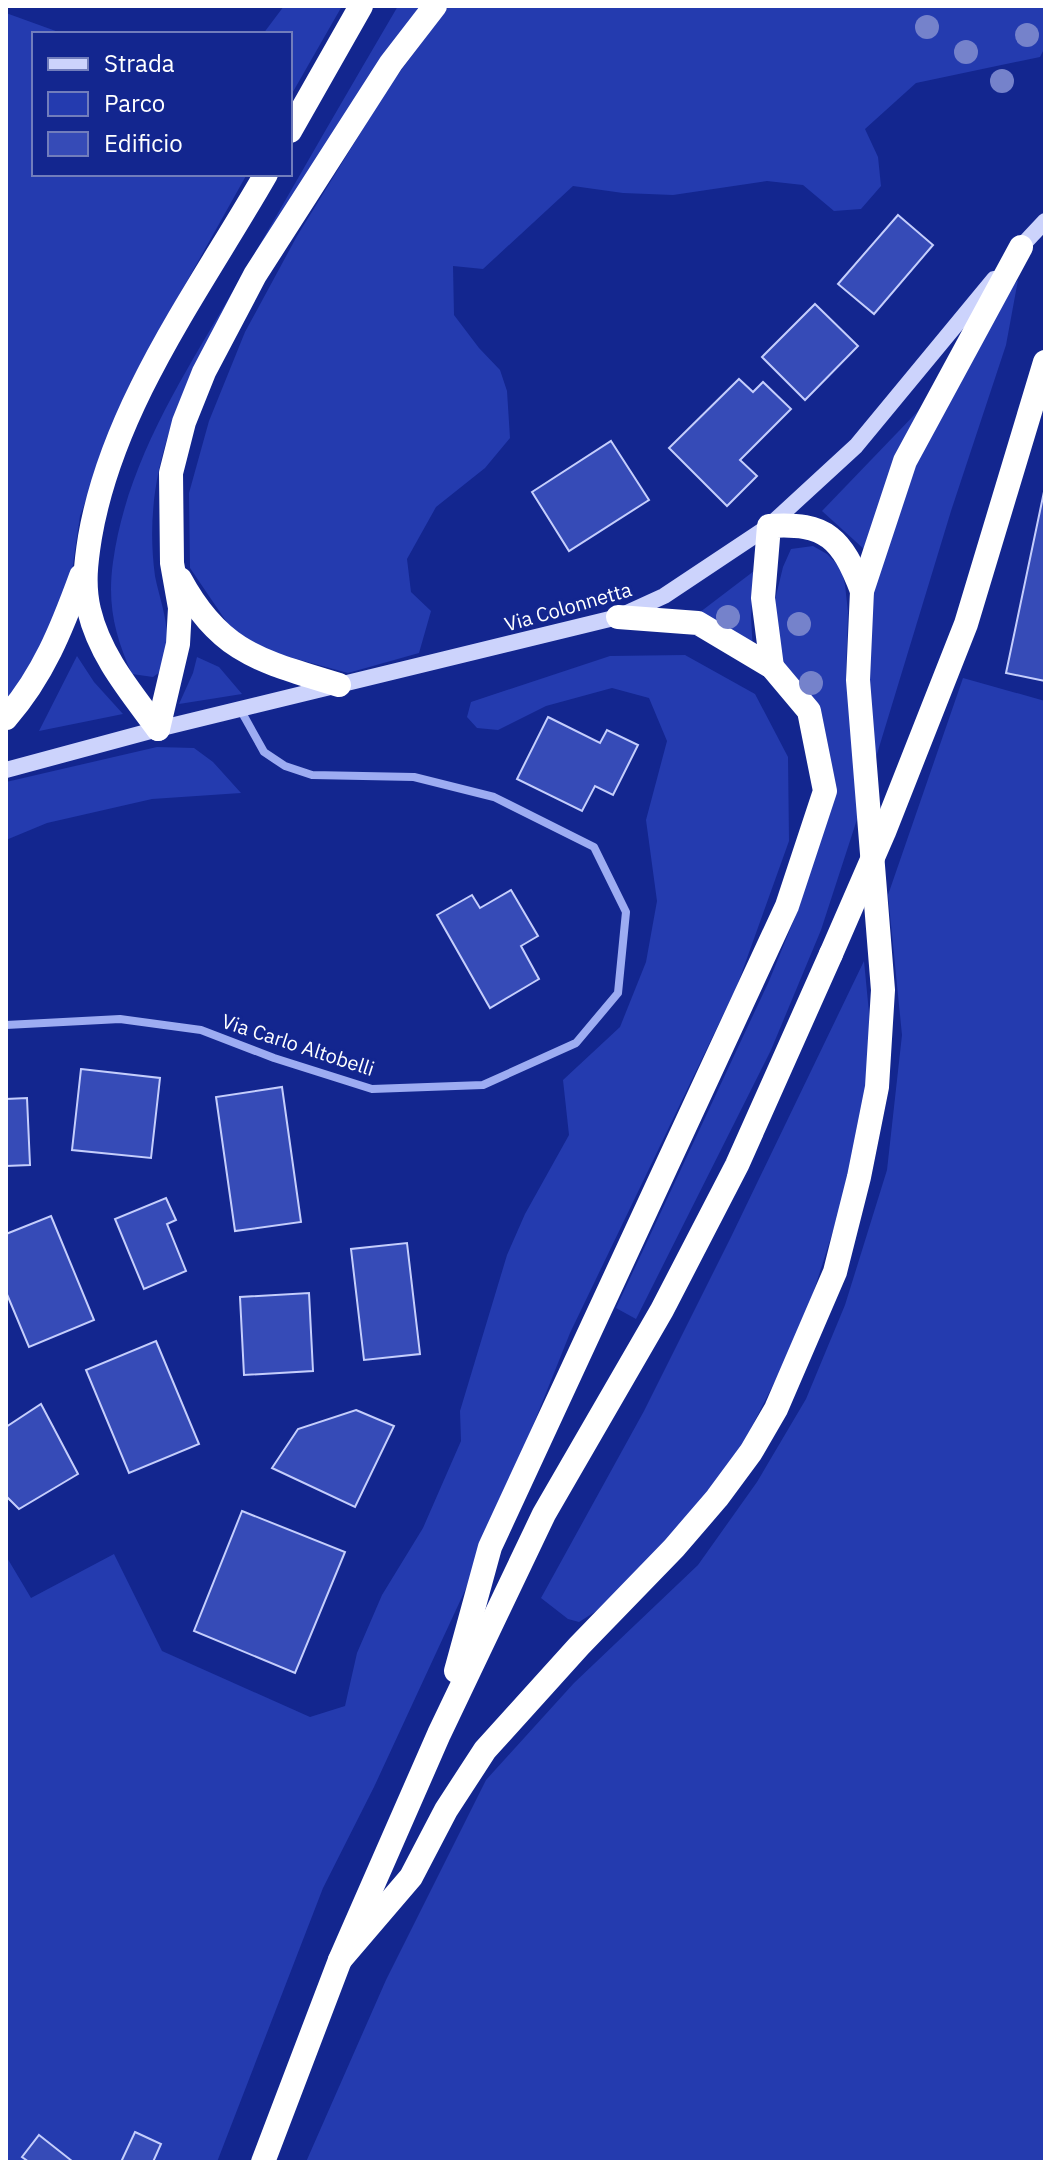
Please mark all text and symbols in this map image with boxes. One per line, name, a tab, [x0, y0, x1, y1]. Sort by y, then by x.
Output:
legend	[32, 32, 292, 176]
text: Strada	[104, 47, 175, 79]
text: Parco	[104, 87, 165, 119]
text: Edificio	[104, 127, 183, 159]
street label: Via Colonnetta	[501, 575, 635, 638]
street label: Via Carlo Altobelli	[218, 1007, 378, 1082]

